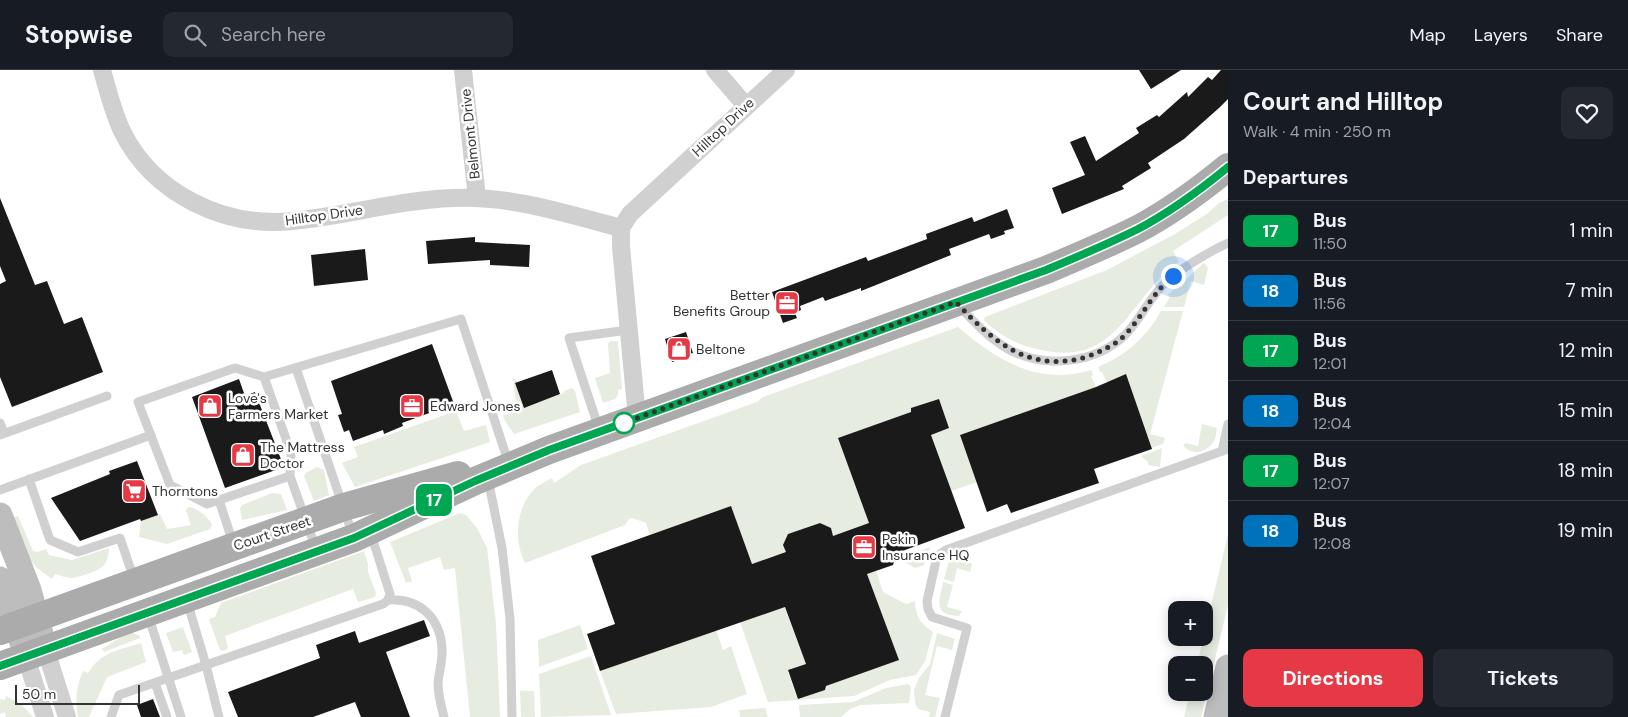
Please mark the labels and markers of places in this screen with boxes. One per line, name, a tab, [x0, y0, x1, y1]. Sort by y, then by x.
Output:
place label: Better Benefits Group	[673, 286, 770, 320]
office icon: Better Benefits Group	[774, 290, 800, 316]
shop icon: Beltone	[666, 336, 692, 362]
place label: Beltone	[696, 340, 745, 358]
place label: Love's Farmers Market	[228, 389, 329, 423]
shop icon: Love's Farmers Market	[197, 393, 223, 419]
office icon: Edward Jones	[399, 393, 425, 419]
place label: Edward Jones	[430, 397, 520, 415]
unlabelled marker	[613, 412, 635, 434]
place label: The Mattress Doctor	[260, 438, 345, 472]
shop icon: The Mattress Doctor	[230, 442, 256, 468]
supermarket icon: Thorntons	[121, 478, 147, 504]
place label: Thorntons	[152, 482, 218, 500]
place label: Pekin Insurance HQ	[882, 530, 969, 564]
office icon: Pekin Insurance HQ	[851, 534, 877, 560]

